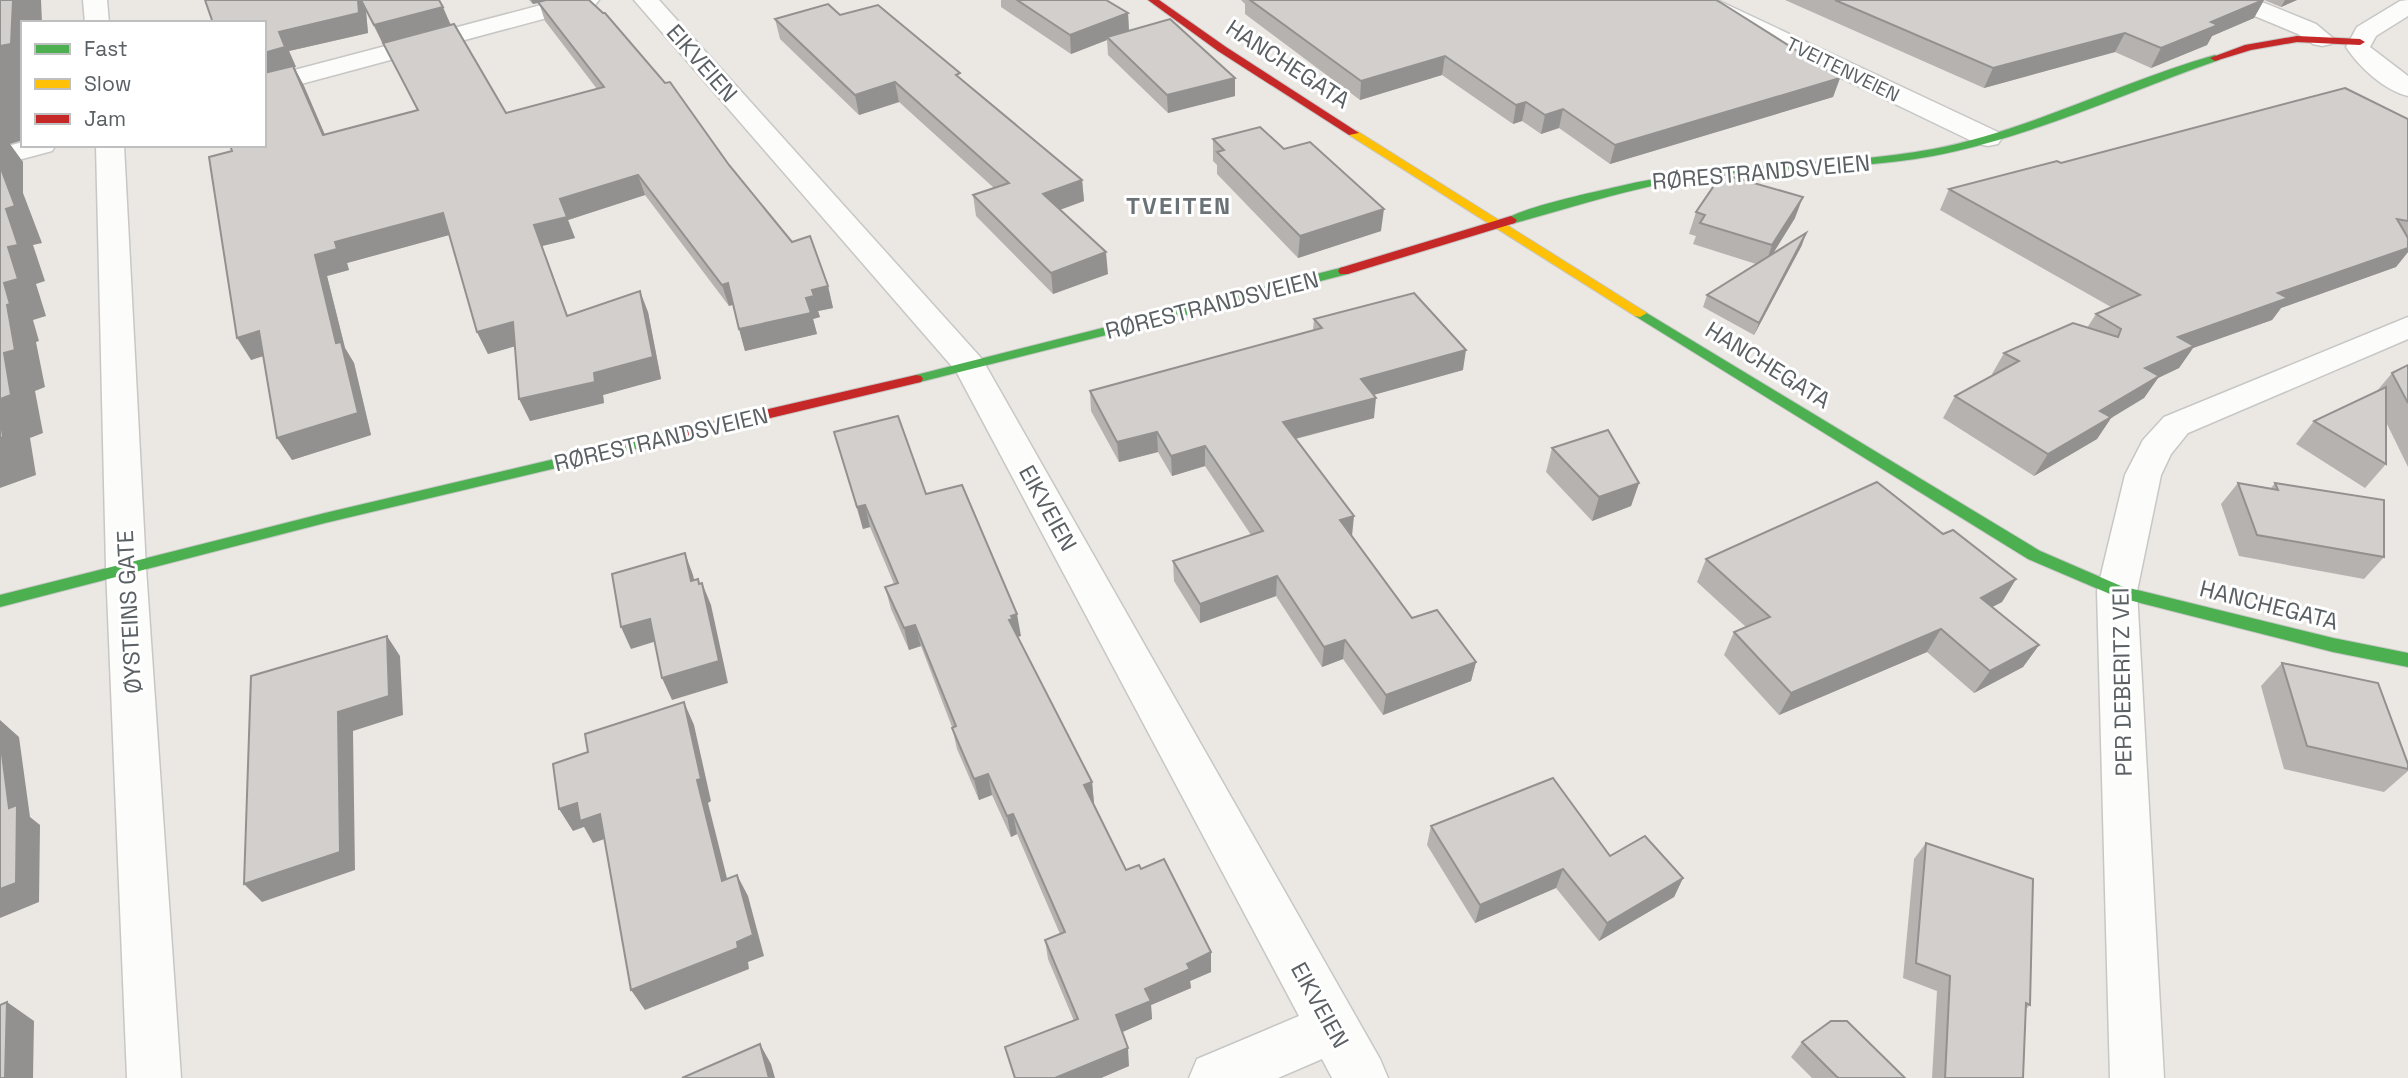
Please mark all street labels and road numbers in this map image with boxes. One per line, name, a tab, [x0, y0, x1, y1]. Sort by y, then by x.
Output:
street label: HANCHEGATA	[1220, 13, 1356, 115]
street label: EIKVEIEN	[660, 18, 744, 108]
street label: TVEITENVEIEN	[1782, 31, 1904, 108]
street label: RØRESTRANDSVEIEN	[1651, 148, 1871, 196]
street label: RØRESTRANDSVEIEN	[1102, 264, 1322, 346]
street label: HANCHEGATA	[1700, 315, 1836, 415]
street label: RØRESTRANDSVEIEN	[551, 400, 771, 478]
street label: EIKVEIEN	[1012, 460, 1084, 556]
street label: ØYSTEINS GATE	[110, 530, 148, 694]
street label: HANCHEGATA	[2197, 573, 2341, 637]
street label: PER DEBERITZ VEI	[2105, 587, 2139, 777]
street label: EIKVEIEN	[1284, 957, 1356, 1053]

